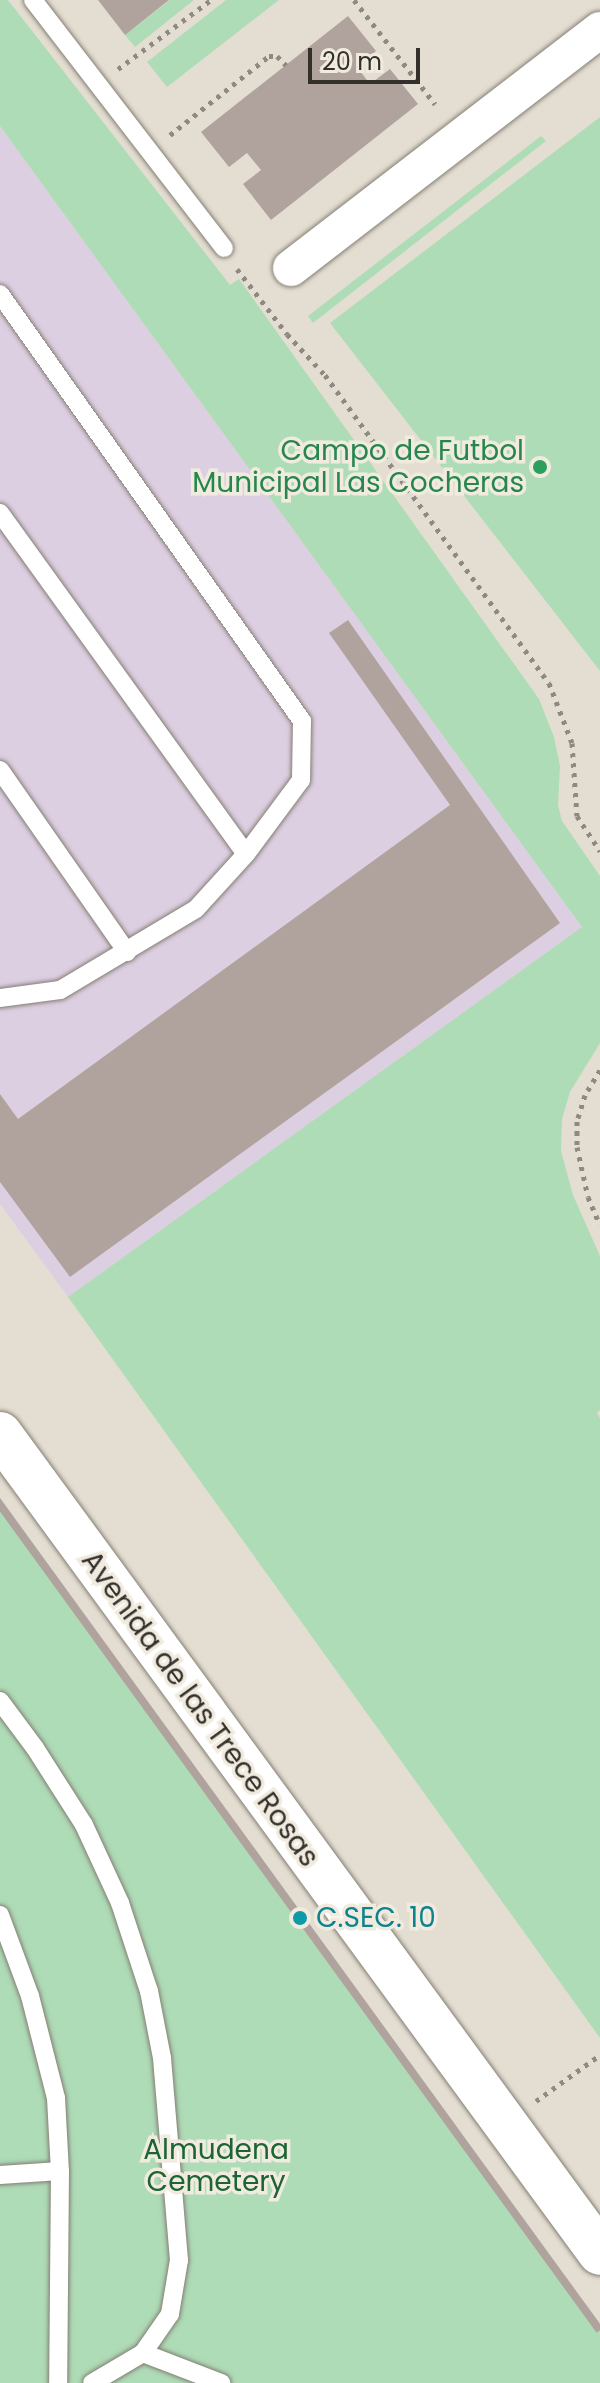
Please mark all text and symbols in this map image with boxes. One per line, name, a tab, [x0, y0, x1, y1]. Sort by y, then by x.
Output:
scale bar	[312, 32, 424, 82]
text: 20 m	[322, 45, 382, 78]
place label: Campo de Futbol Municipal Las Cocheras	[192, 434, 524, 500]
marker: Campo de Futbol Municipal Las Cocheras	[531, 458, 549, 476]
street label: Avenida de las Trece Rosas	[74, 1545, 326, 1873]
place label: C.SEC. 10	[316, 1901, 436, 1935]
marker: C.SEC. 10	[291, 1909, 309, 1927]
park label: Almudena Cemetery	[143, 2133, 289, 2199]

